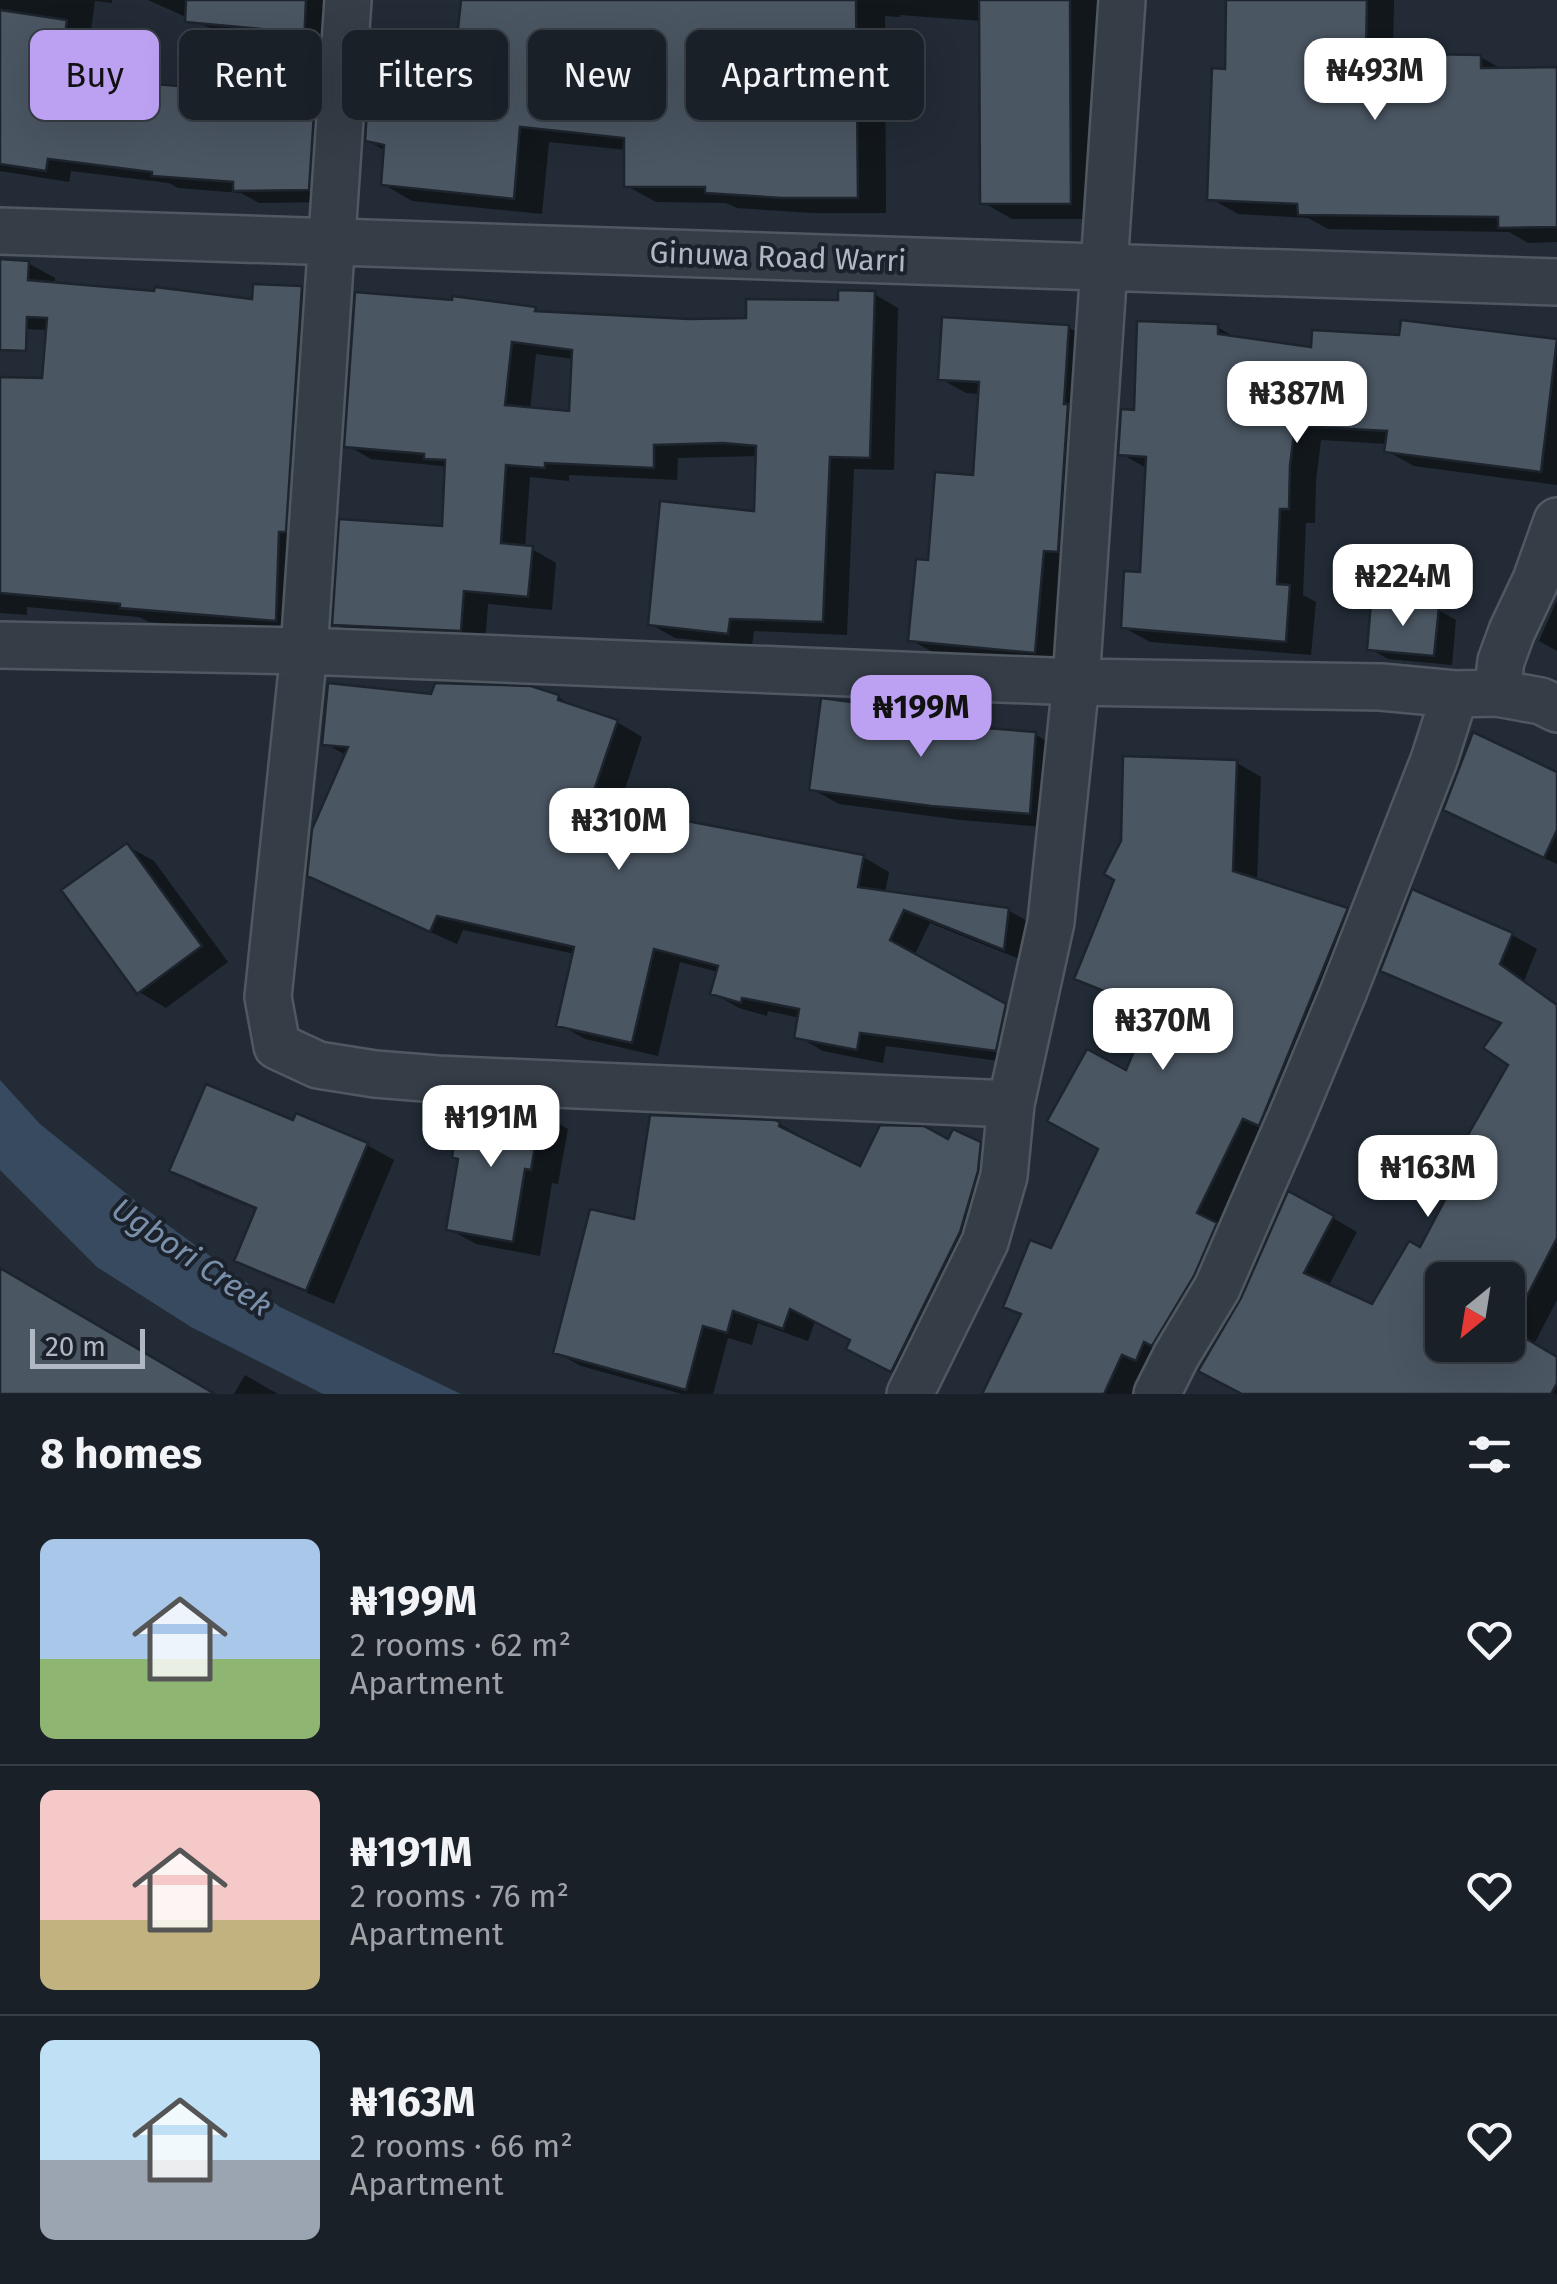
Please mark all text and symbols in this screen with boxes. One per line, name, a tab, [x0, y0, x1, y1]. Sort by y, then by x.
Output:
chip: Buy	[30, 30, 159, 120]
chip: Rent	[179, 30, 322, 120]
chip: Filters	[342, 30, 508, 120]
chip: New	[528, 30, 666, 120]
chip: Apartment	[686, 30, 924, 120]
pin: ₦493M	[1305, 38, 1445, 123]
text: ₦493M	[1326, 51, 1424, 89]
street label: Ginuwa Road Warri	[649, 235, 907, 279]
pin: ₦387M	[1227, 361, 1367, 446]
text: ₦387M	[1249, 374, 1345, 412]
pin: ₦224M	[1333, 544, 1473, 629]
text: ₦224M	[1355, 557, 1451, 595]
pin: ₦199M	[851, 675, 991, 760]
text: ₦199M	[873, 688, 969, 726]
pin: ₦310M	[549, 788, 689, 873]
text: ₦310M	[571, 801, 667, 839]
pin: ₦370M	[1093, 988, 1233, 1073]
text: ₦370M	[1115, 1001, 1211, 1039]
pin: ₦191M	[421, 1085, 561, 1170]
text: ₦191M	[444, 1098, 538, 1136]
pin: ₦163M	[1358, 1135, 1498, 1220]
text: ₦163M	[1380, 1148, 1476, 1186]
water label: Ugbori Creek	[105, 1190, 279, 1324]
north arrow	[1425, 1262, 1525, 1362]
map controls	[1425, 1262, 1525, 1362]
scale bar	[30, 1324, 145, 1368]
text: 20 m	[45, 1330, 106, 1363]
icon: filters	[1462, 1427, 1517, 1482]
text: 8 homes	[40, 1429, 202, 1479]
text: ₦199M	[350, 1576, 477, 1626]
icon: home	[120, 1579, 240, 1699]
icon: heart	[1462, 1612, 1517, 1667]
text: 2 rooms · 62 m²	[350, 1626, 571, 1664]
text: Apartment	[350, 1664, 504, 1702]
text: ₦191M	[350, 1827, 472, 1877]
icon: home	[120, 1830, 240, 1950]
icon: heart	[1462, 1863, 1517, 1918]
text: 2 rooms · 76 m²	[350, 1877, 569, 1915]
text: Apartment	[350, 1915, 504, 1953]
text: ₦163M	[350, 2077, 475, 2127]
icon: home	[120, 2080, 240, 2200]
icon: heart	[1462, 2113, 1517, 2168]
text: 2 rooms · 66 m²	[350, 2127, 573, 2165]
text: Apartment	[350, 2165, 504, 2203]

